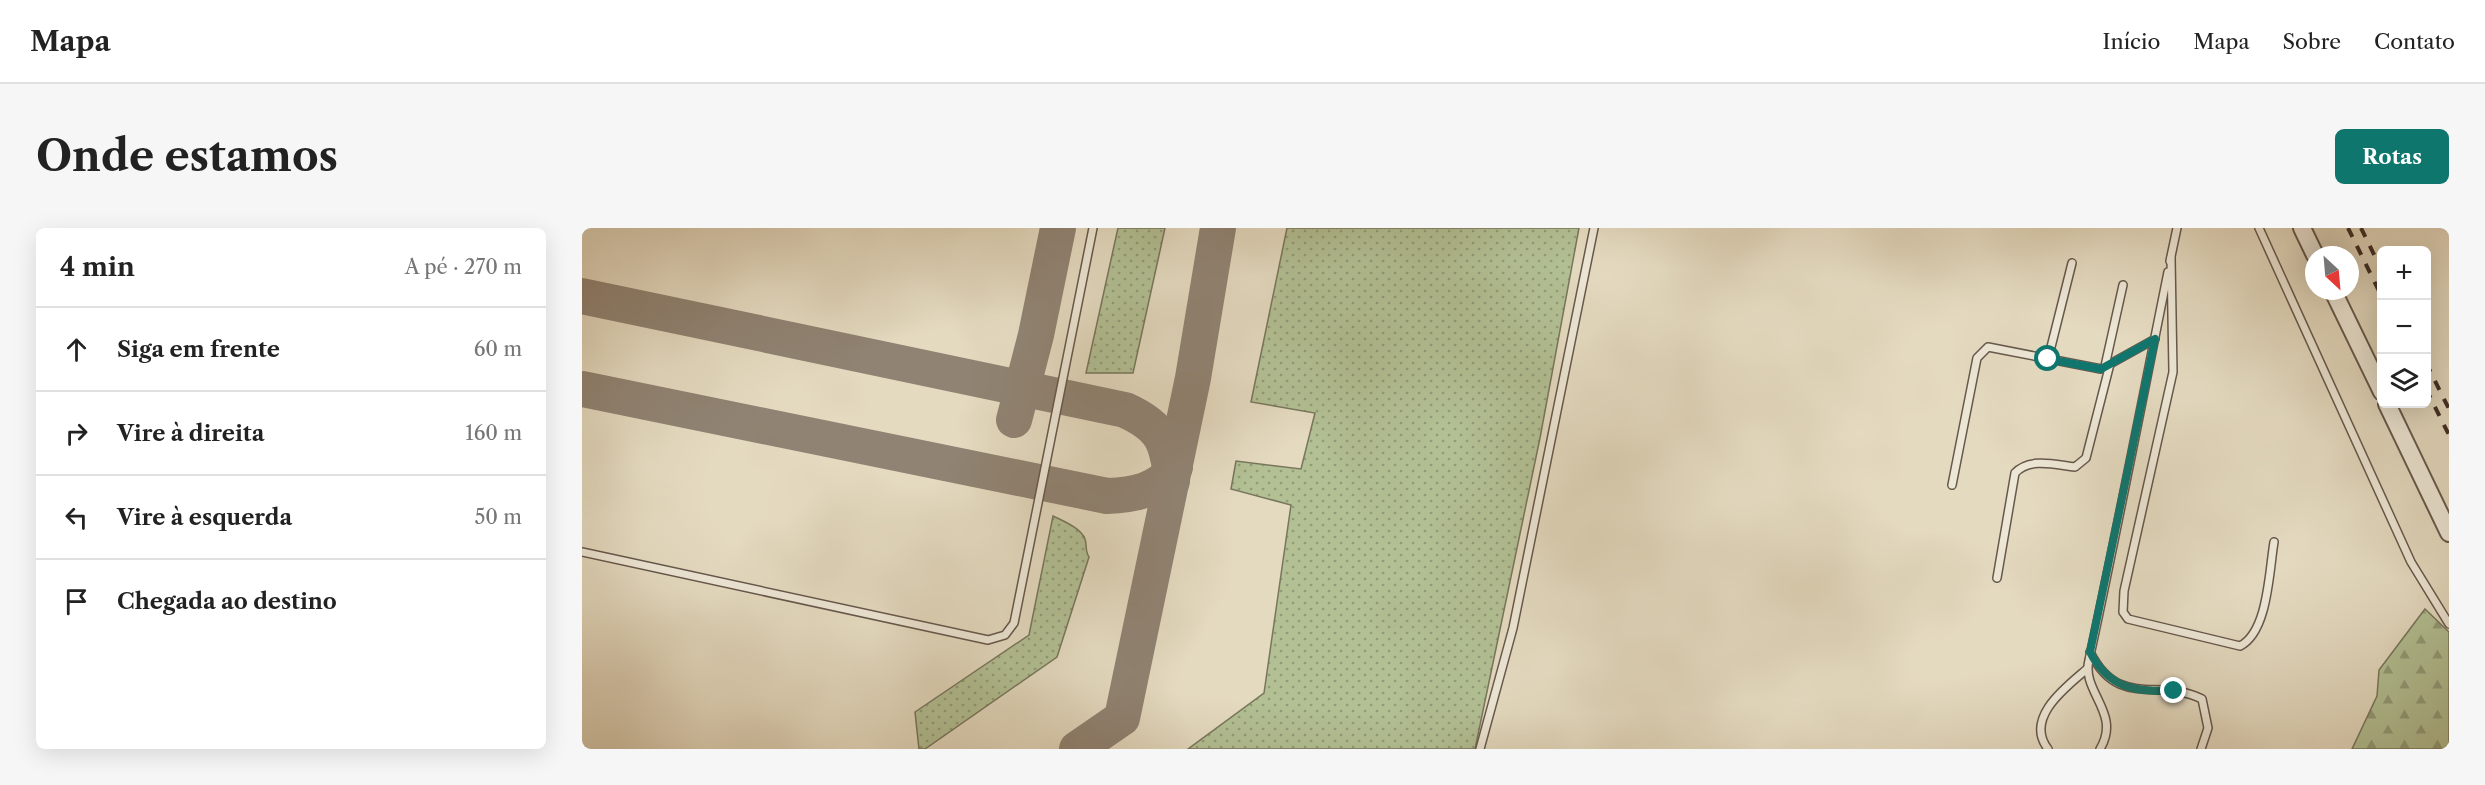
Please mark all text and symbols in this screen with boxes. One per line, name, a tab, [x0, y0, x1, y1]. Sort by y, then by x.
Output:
text: Mapa	[30, 24, 111, 58]
text: Início	[2103, 29, 2160, 54]
text: Mapa	[2193, 29, 2250, 54]
text: Sobre	[2283, 29, 2341, 54]
text: Contato	[2374, 29, 2455, 54]
button: Rotas	[2335, 129, 2449, 184]
text: Onde estamos	[36, 130, 338, 182]
north arrow	[2305, 246, 2359, 300]
map controls	[2377, 246, 2431, 408]
button: +	[2377, 246, 2431, 300]
text: 4 min	[60, 251, 135, 283]
text: A pé · 270 m	[405, 255, 522, 279]
button: −	[2377, 300, 2431, 354]
icon: ahead	[60, 333, 93, 366]
text: Siga em frente	[117, 336, 280, 363]
text: 60 m	[474, 337, 522, 361]
route start	[2034, 345, 2060, 371]
button: layers	[2377, 354, 2431, 408]
icon: right	[60, 417, 93, 450]
text: Vire à direita	[117, 420, 264, 447]
text: 160 m	[465, 421, 522, 445]
icon: left	[60, 501, 93, 534]
text: Vire à esquerda	[117, 504, 292, 531]
text: 50 m	[475, 505, 522, 529]
icon: arrive	[60, 585, 93, 618]
text: Chegada ao destino	[117, 588, 337, 615]
route end	[2160, 677, 2186, 703]

